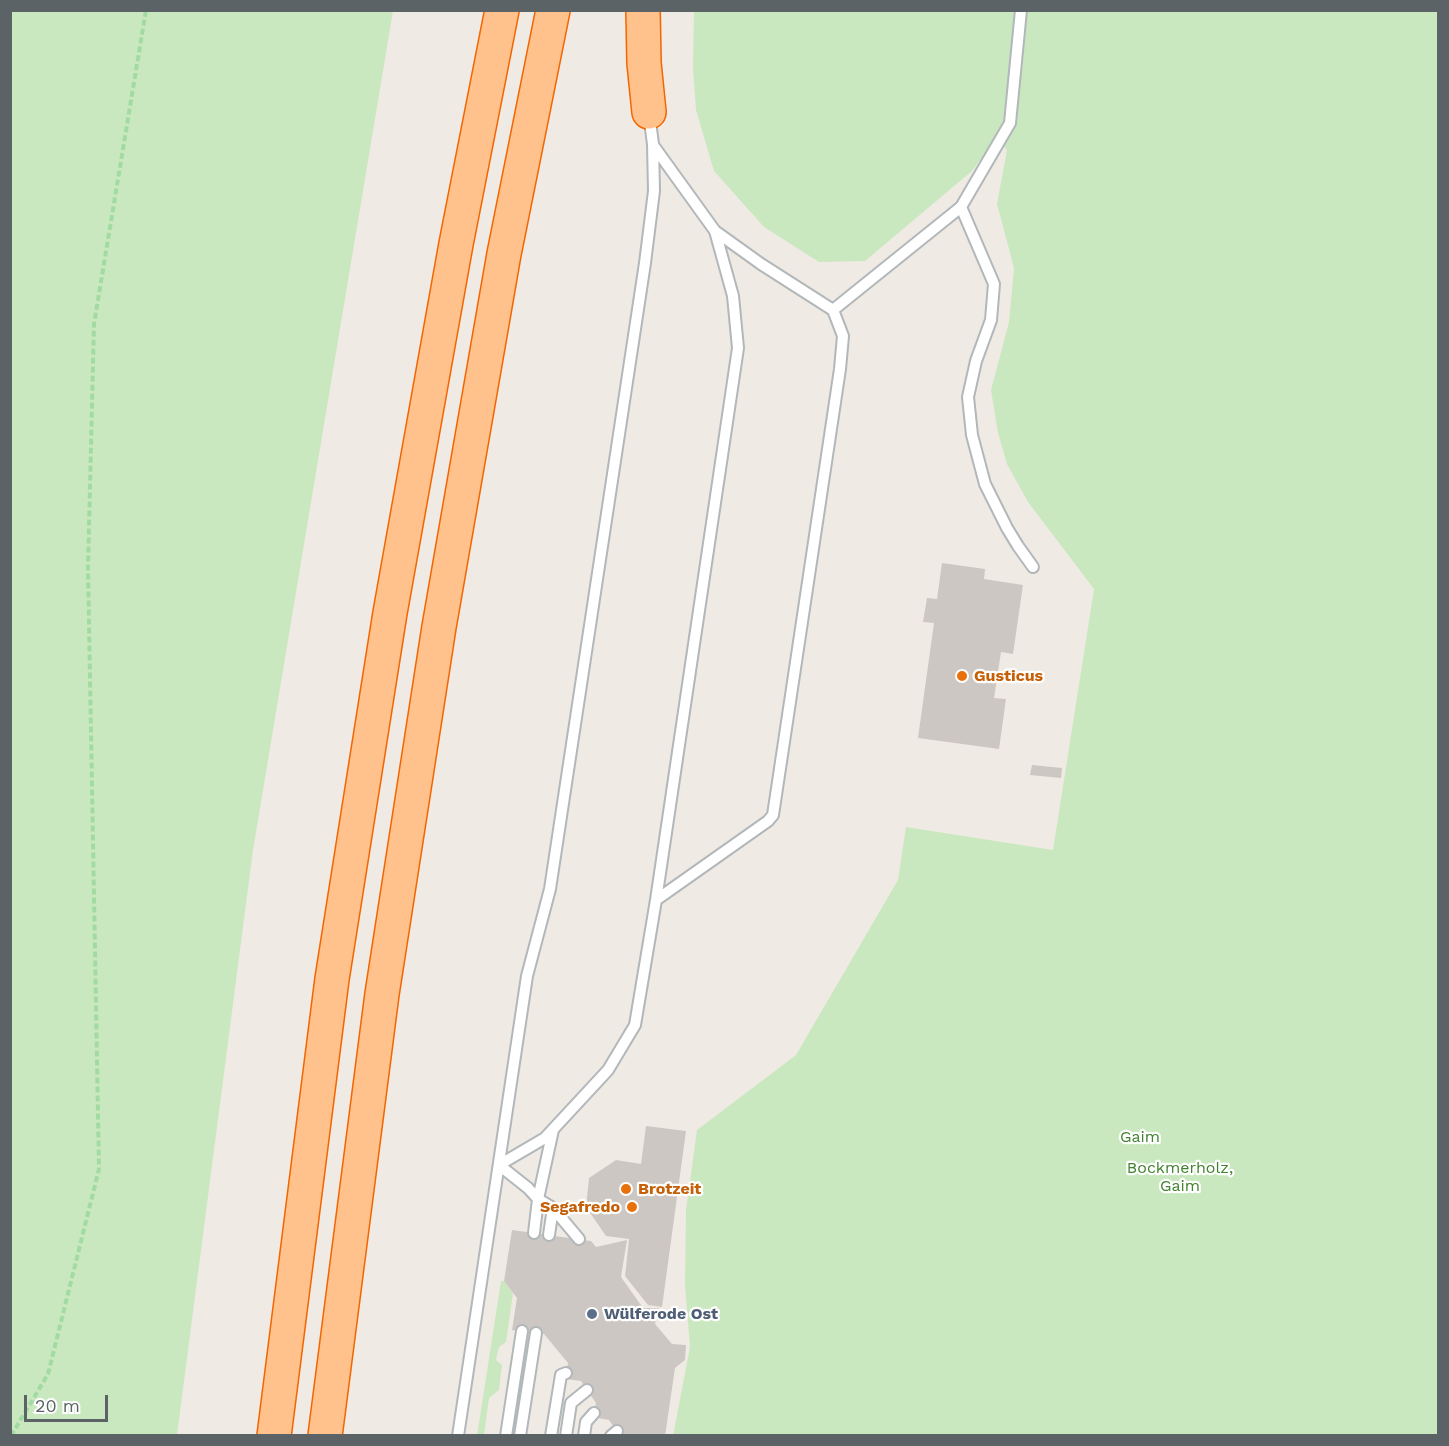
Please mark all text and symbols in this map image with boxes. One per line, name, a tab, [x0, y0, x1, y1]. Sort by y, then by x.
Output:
place label: Gusticus	[974, 666, 1043, 686]
marker: Gusticus	[955, 669, 969, 683]
park label: Gaim	[1120, 1127, 1160, 1147]
park label: Bockmerholz, Gaim	[1127, 1158, 1233, 1196]
place label: Brotzeit	[638, 1179, 701, 1199]
marker: Brotzeit	[619, 1182, 633, 1196]
place label: Segafredo	[540, 1197, 620, 1217]
marker: Segafredo	[625, 1200, 639, 1214]
place label: Wülferode Ost	[604, 1304, 718, 1324]
marker: Wülferode Ost	[585, 1307, 599, 1321]
scale bar	[27, 1383, 111, 1421]
text: 20 m	[35, 1395, 80, 1416]

